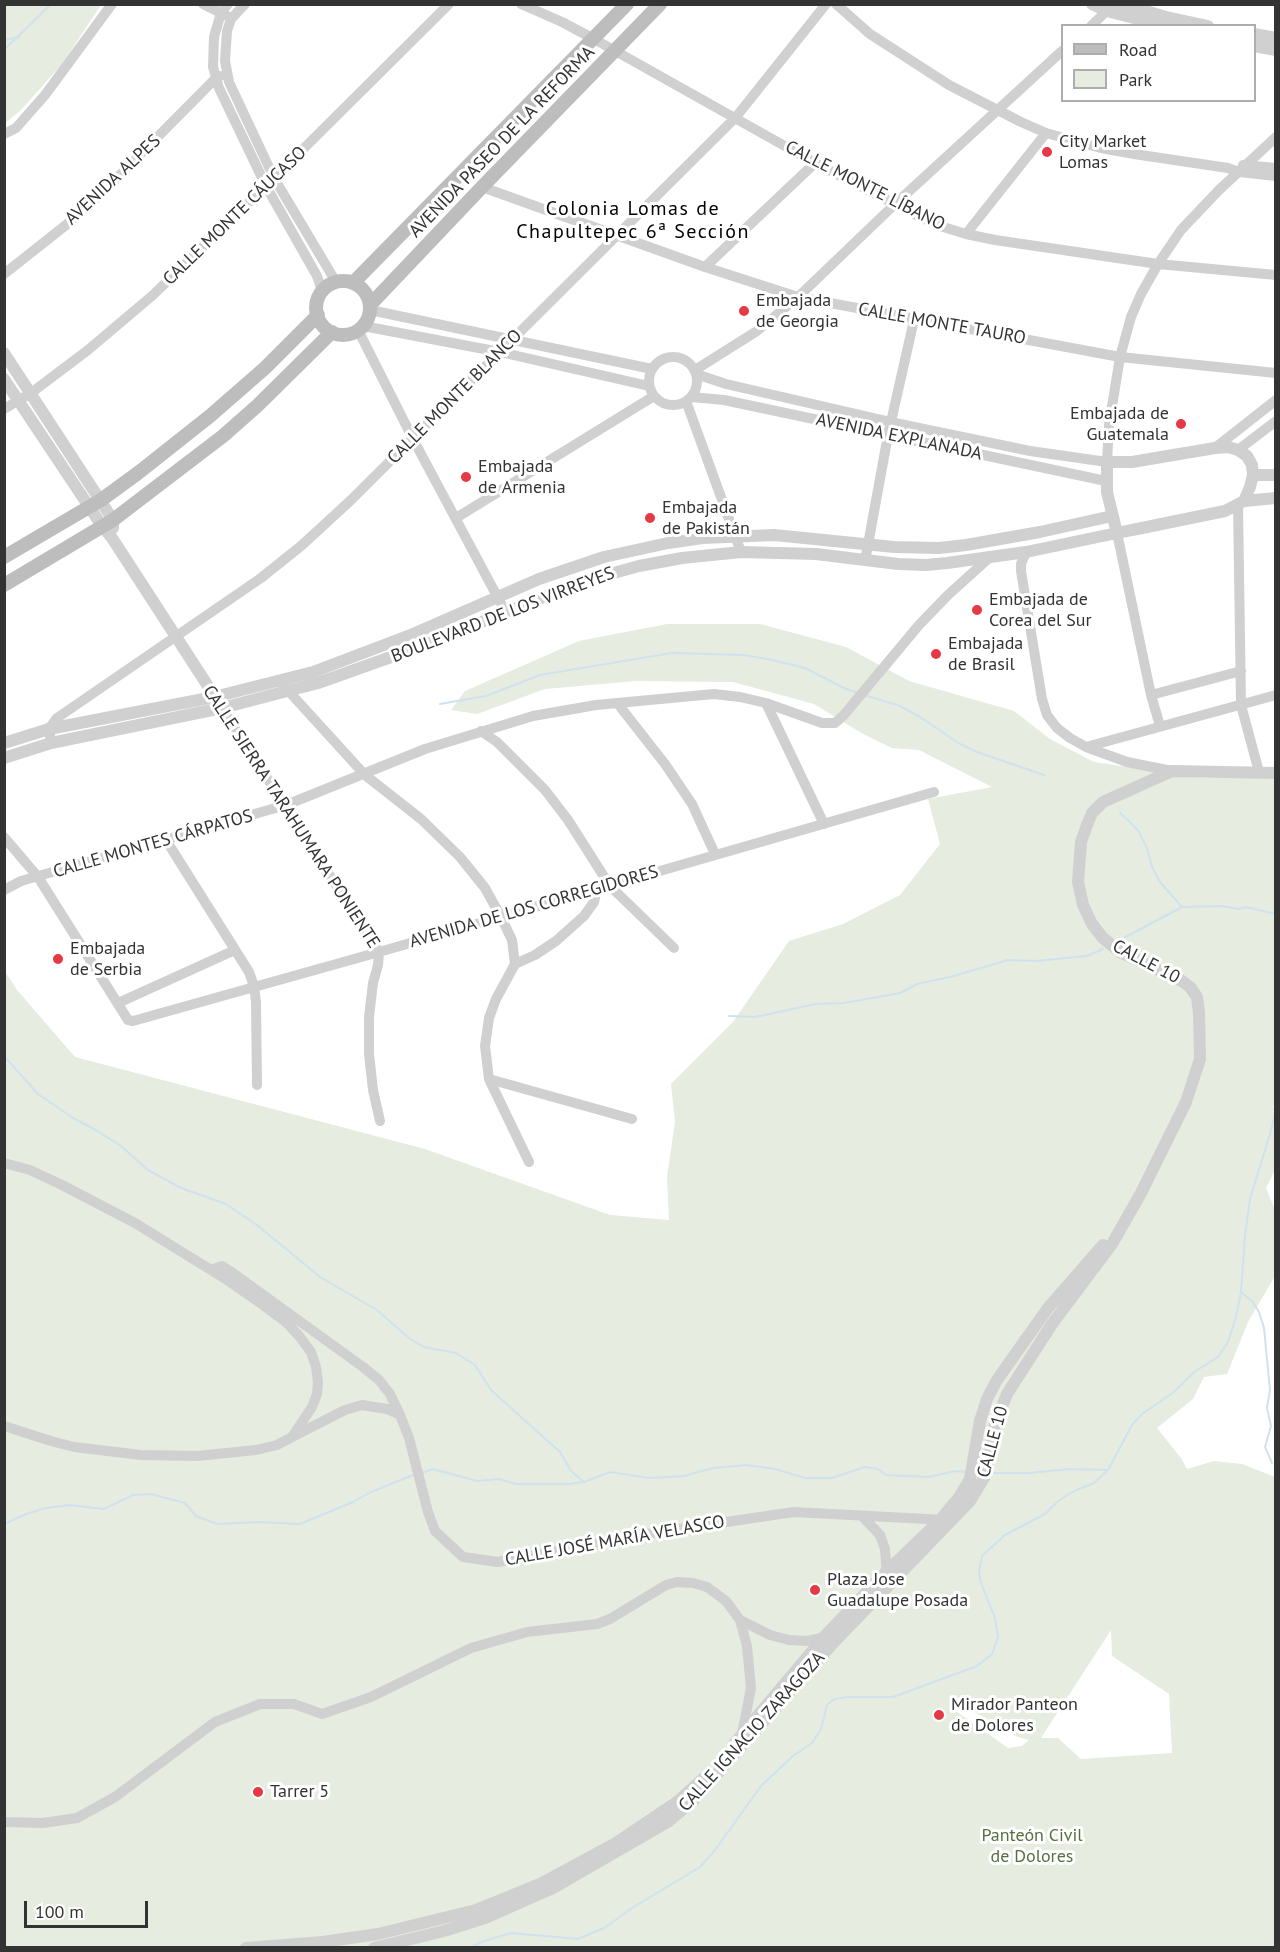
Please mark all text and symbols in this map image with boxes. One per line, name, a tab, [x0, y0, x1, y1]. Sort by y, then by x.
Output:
legend	[1061, 24, 1256, 102]
text: Road	[1119, 38, 1157, 61]
street label: AVENIDA PASEO DE LA REFORMA	[405, 42, 599, 242]
text: Park	[1119, 68, 1152, 91]
street label: AVENIDA ALPES	[61, 130, 165, 230]
place label: City Market Lomas	[1059, 131, 1146, 174]
street label: CALLE MONTE LÍBANO	[781, 136, 949, 236]
street label: CALLE MONTE CÁUCASO	[159, 142, 311, 290]
marker: City Market Lomas	[1040, 145, 1054, 159]
district label: Colonia Lomas de Chapultepec 6ª Sección	[533, 197, 733, 244]
place label: Embajada de Georgia	[756, 290, 839, 332]
street label: CALLE MONTE TAURO	[857, 299, 1027, 349]
marker: Embajada de Georgia	[737, 304, 751, 318]
street label: CALLE MONTE BLANCO	[383, 325, 527, 469]
place label: Embajada de Guatemala	[1070, 403, 1169, 446]
street label: AVENIDA EXPLANADA	[814, 409, 984, 465]
marker: Embajada de Guatemala	[1174, 417, 1188, 431]
place label: Embajada de Armenia	[478, 456, 566, 498]
marker: Embajada de Armenia	[459, 470, 473, 484]
place label: Embajada de Pakistán	[662, 497, 750, 540]
marker: Embajada de Pakistán	[643, 511, 657, 525]
street label: BOULEVARD DE LOS VIRREYES	[388, 562, 618, 668]
place label: Embajada de Corea del Sur	[989, 589, 1092, 632]
marker: Embajada de Corea del Sur	[970, 603, 984, 617]
place label: Embajada de Brasil	[948, 633, 1023, 676]
marker: Embajada de Brasil	[929, 647, 943, 661]
street label: CALLE SIERRA TARAHUMARA PONIENTE	[198, 681, 384, 953]
street label: CALLE MONTES CÁRPATOS	[51, 805, 255, 883]
street label: AVENIDA DE LOS CORREGIDORES	[407, 861, 661, 953]
street label: CALLE 10	[1109, 935, 1183, 989]
place label: Embajada de Serbia	[70, 938, 145, 980]
marker: Embajada de Serbia	[51, 952, 65, 966]
street label: CALLE 10	[973, 1404, 1013, 1480]
street label: CALLE JOSÉ MARÍA VELASCO	[504, 1511, 726, 1571]
place label: Plaza Jose Guadalupe Posada	[827, 1569, 968, 1612]
marker: Plaza Jose Guadalupe Posada	[808, 1583, 822, 1597]
street label: CALLE IGNACIO ZARAGOZA	[674, 1648, 830, 1816]
place label: Mirador Panteon de Dolores	[951, 1694, 1078, 1736]
marker: Mirador Panteon de Dolores	[932, 1708, 946, 1722]
place label: Tarrer 5	[270, 1781, 329, 1803]
marker: Tarrer 5	[251, 1785, 265, 1799]
park label: Panteón Civil de Dolores	[981, 1825, 1083, 1868]
scale bar	[27, 1889, 152, 1927]
text: 100 m	[35, 1900, 84, 1923]

